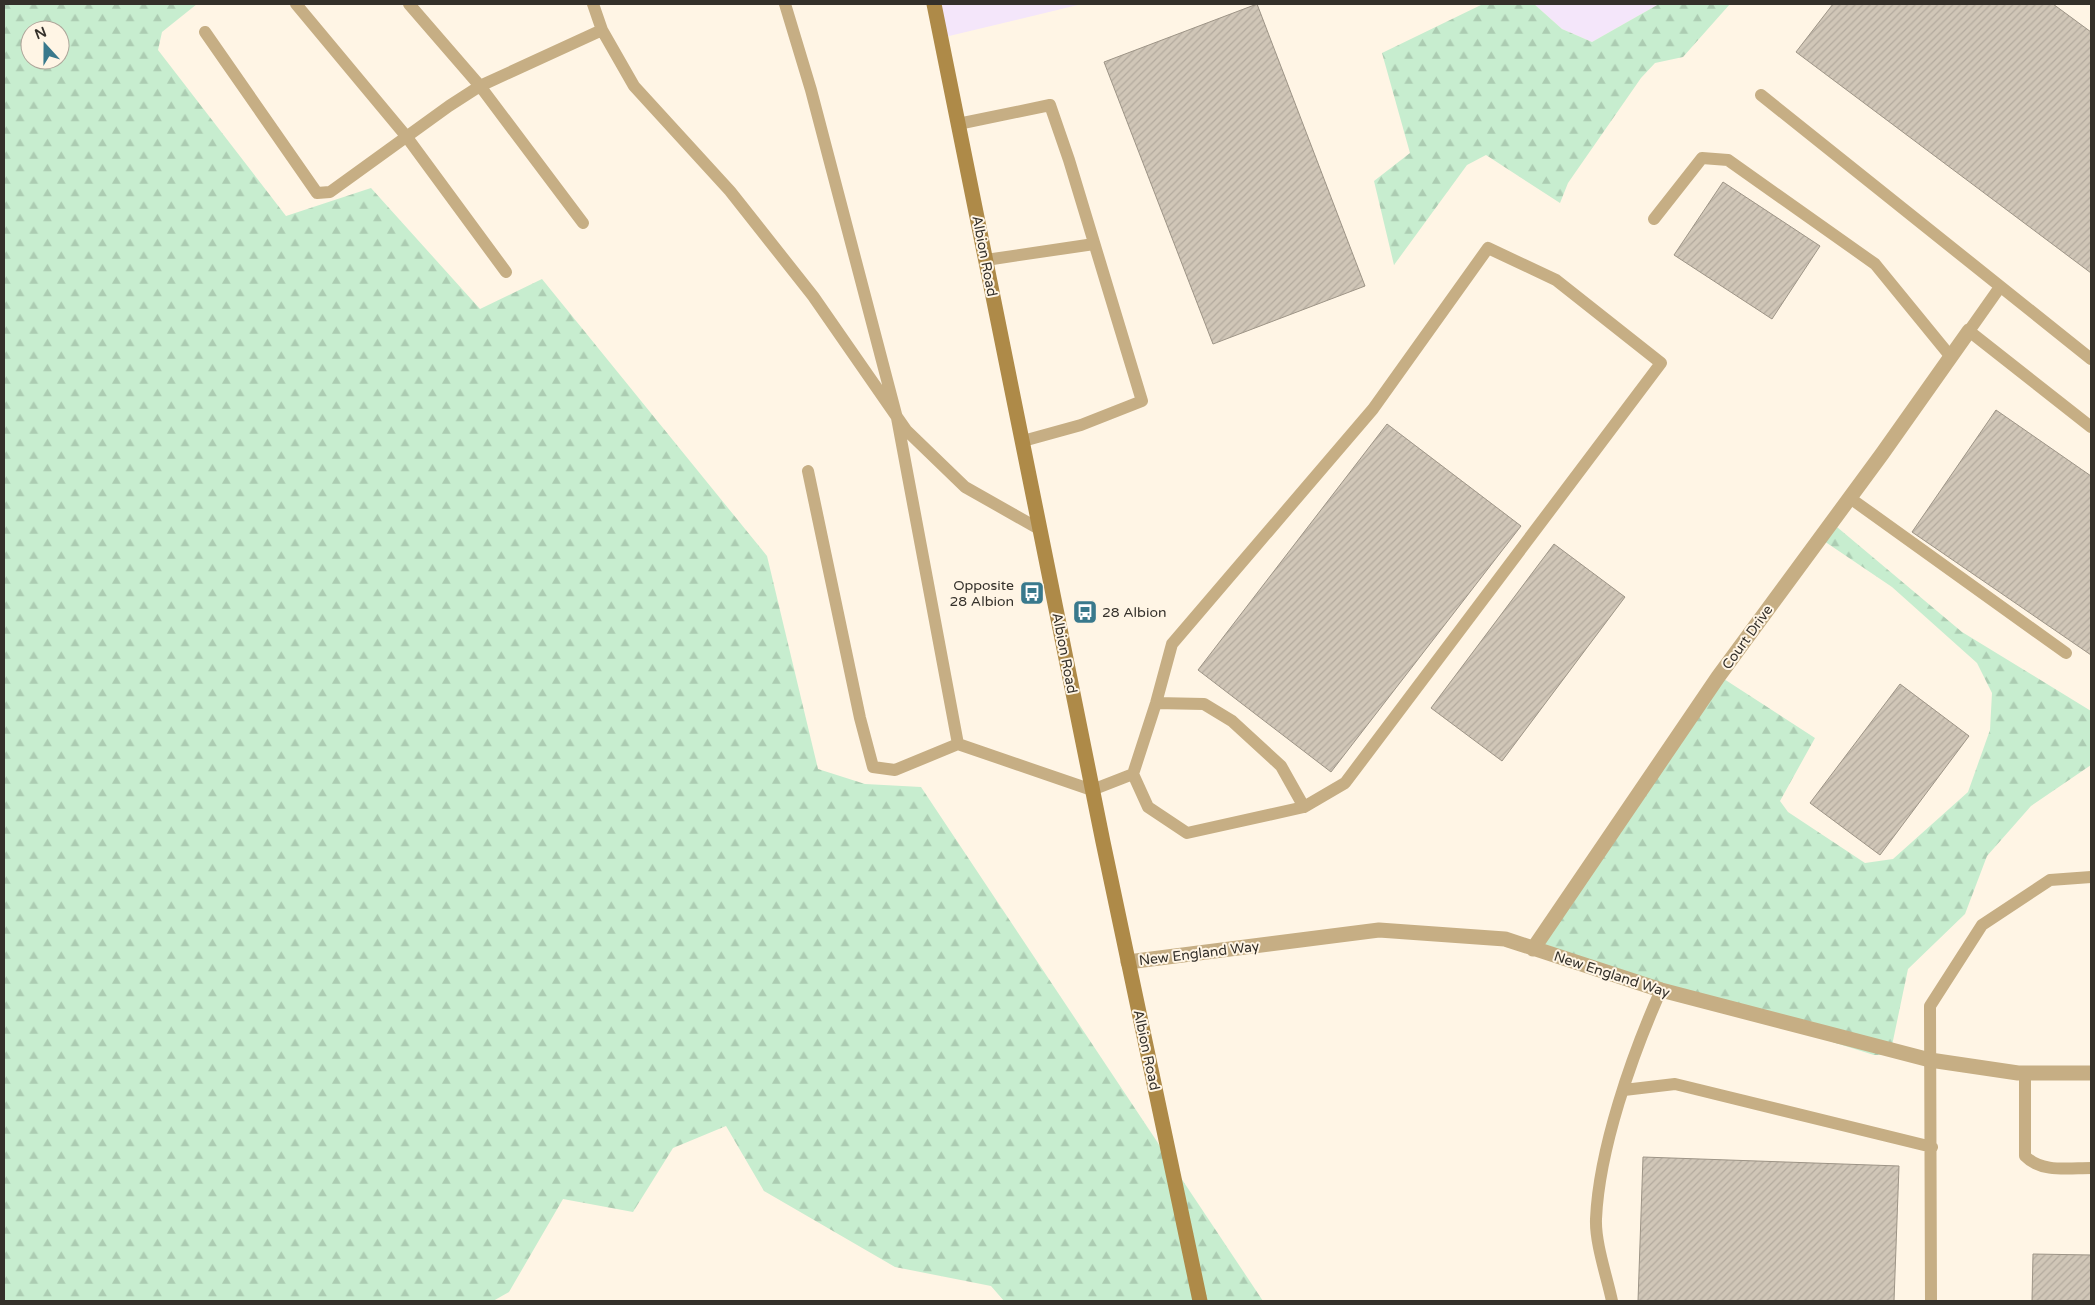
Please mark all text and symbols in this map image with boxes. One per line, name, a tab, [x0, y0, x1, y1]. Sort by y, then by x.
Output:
north arrow	[20, 20, 70, 70]
text: N	[32, 23, 49, 43]
street label: Albion Road	[968, 214, 1001, 298]
place label: Opposite 28 Albion	[950, 577, 1014, 610]
bus stop icon: Opposite 28 Albion	[1019, 580, 1045, 606]
bus stop icon: 28 Albion	[1072, 599, 1098, 625]
street label: Court Drive	[1718, 602, 1776, 673]
place label: 28 Albion	[1102, 604, 1166, 621]
street label: Albion Road	[1048, 611, 1081, 695]
street label: New England Way	[1138, 938, 1261, 969]
street label: New England Way	[1552, 948, 1672, 1001]
street label: Albion Road	[1130, 1008, 1163, 1092]

